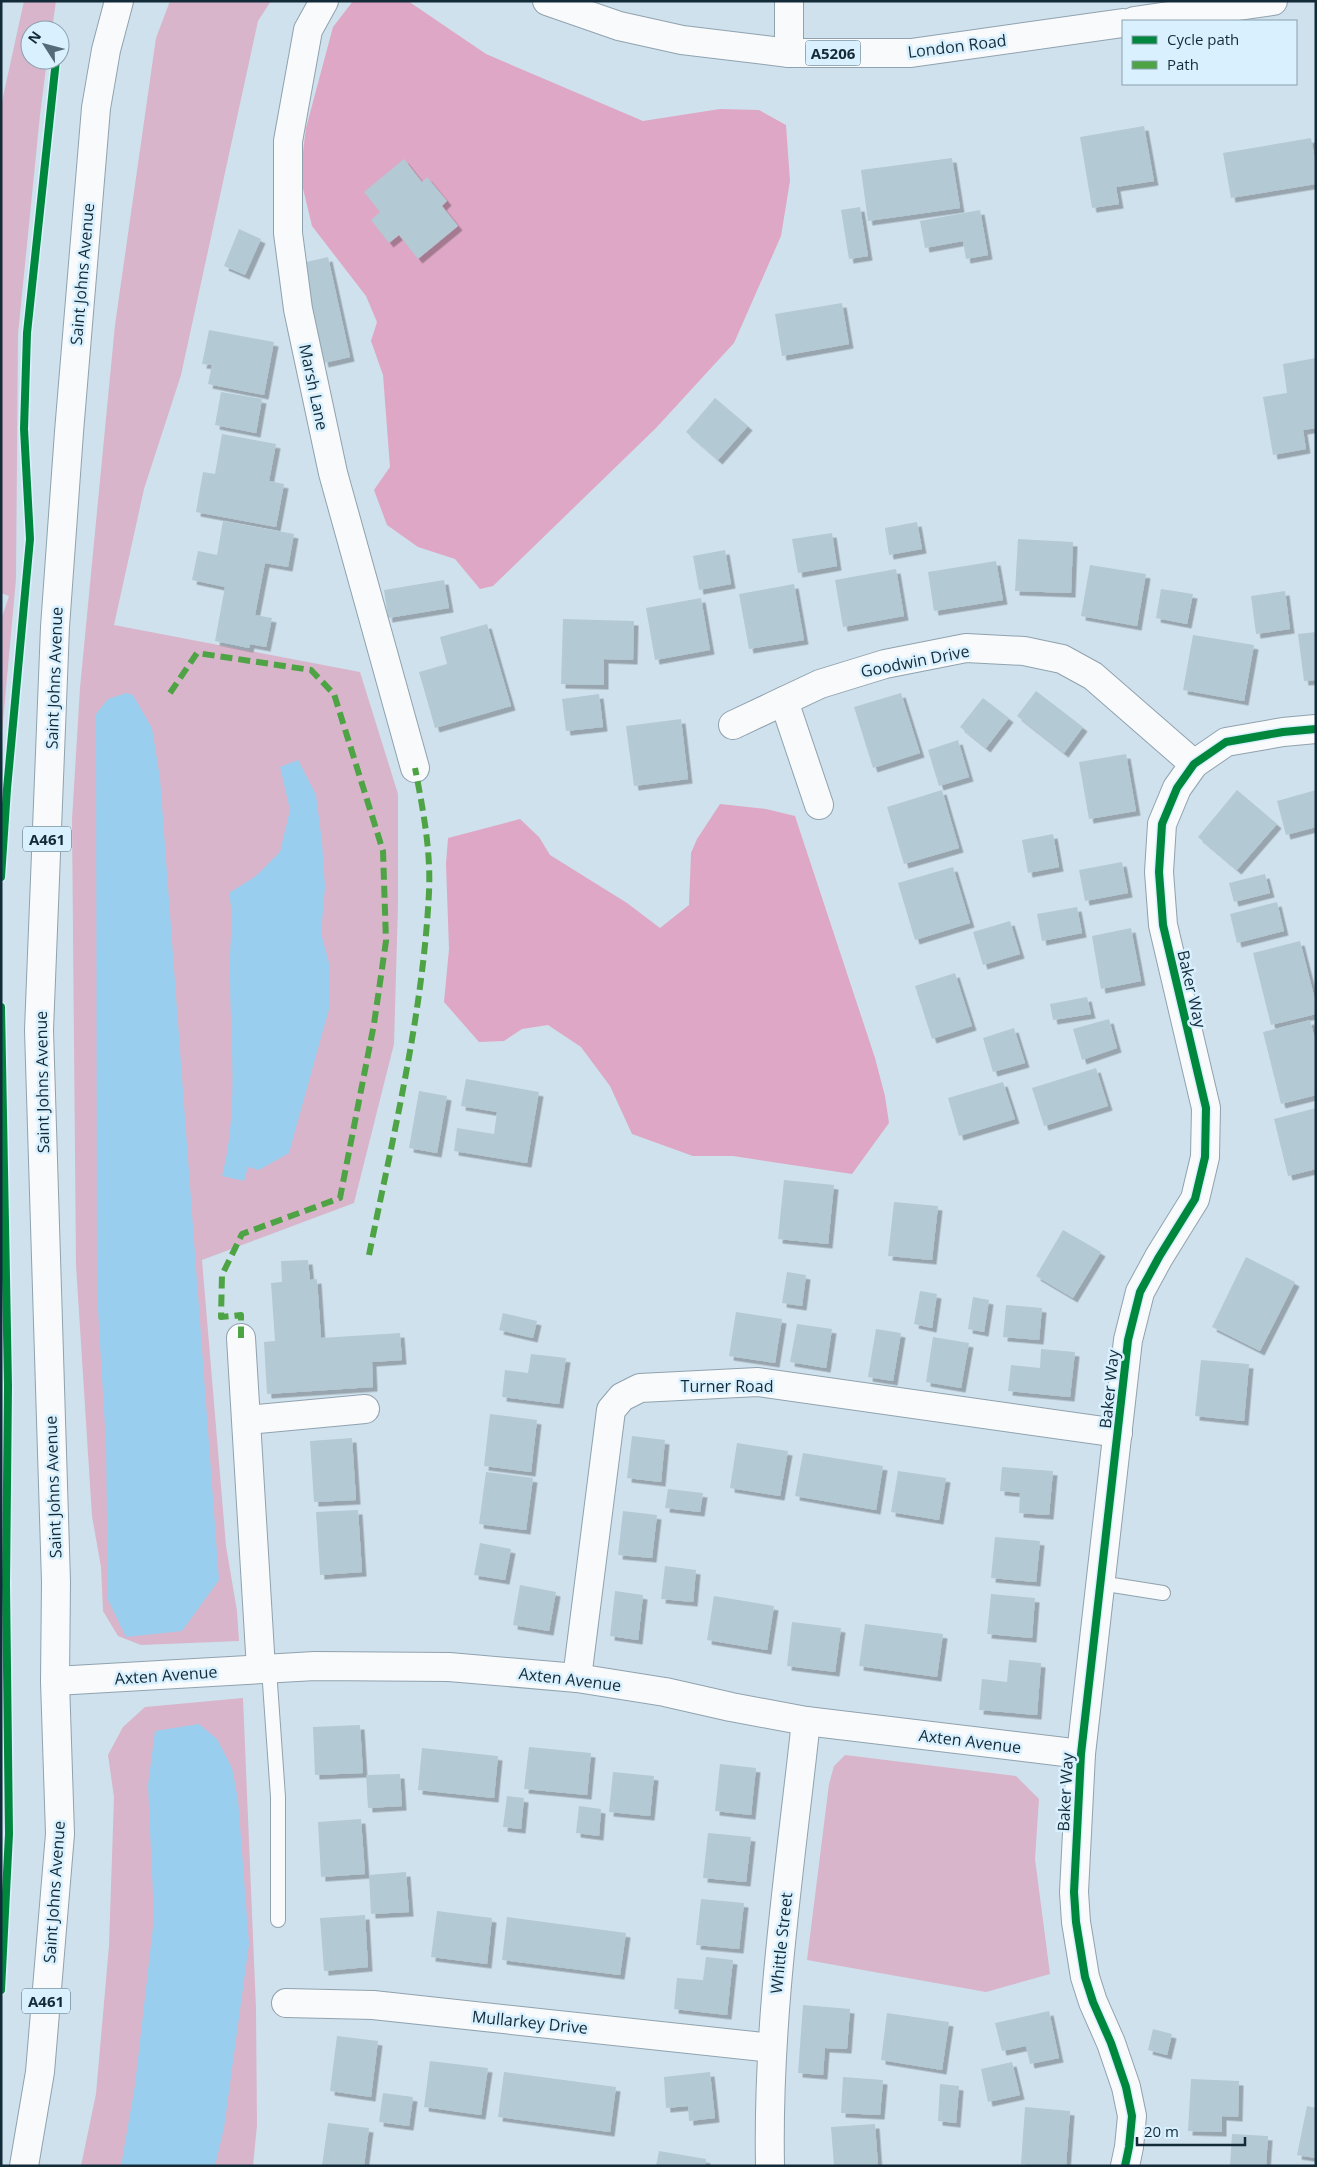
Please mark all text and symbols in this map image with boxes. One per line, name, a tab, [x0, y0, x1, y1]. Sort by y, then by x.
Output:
north arrow	[20, 20, 70, 70]
legend	[1122, 20, 1297, 85]
text: N	[23, 27, 45, 47]
street label: London Road	[906, 29, 1008, 63]
text: Cycle path	[1167, 29, 1239, 49]
road number: A5206	[806, 40, 860, 66]
text: Path	[1167, 54, 1199, 74]
street label: Saint Johns Avenue	[65, 202, 99, 346]
street label: Marsh Lane	[294, 342, 334, 432]
street label: Saint Johns Avenue	[41, 606, 67, 750]
street label: Goodwin Drive	[859, 640, 971, 682]
road number: A461	[23, 826, 71, 852]
street label: Baker Way	[1172, 948, 1212, 1031]
street label: Saint Johns Avenue	[30, 1011, 54, 1153]
street label: Baker Way	[1094, 1348, 1124, 1429]
street label: Turner Road	[681, 1375, 773, 1397]
street label: Saint Johns Avenue	[40, 1415, 66, 1559]
street label: Axten Avenue	[114, 1660, 218, 1690]
street label: Axten Avenue	[518, 1662, 622, 1696]
street label: Axten Avenue	[918, 1724, 1022, 1758]
street label: Baker Way	[1052, 1751, 1078, 1832]
street label: Saint Johns Avenue	[38, 1820, 70, 1964]
street label: Whittle Street	[765, 1891, 797, 1995]
road number: A461	[22, 1988, 70, 2014]
street label: Mullarkey Drive	[471, 2005, 589, 2039]
scale bar	[1137, 2114, 1244, 2146]
text: 20 m	[1144, 2121, 1179, 2141]

